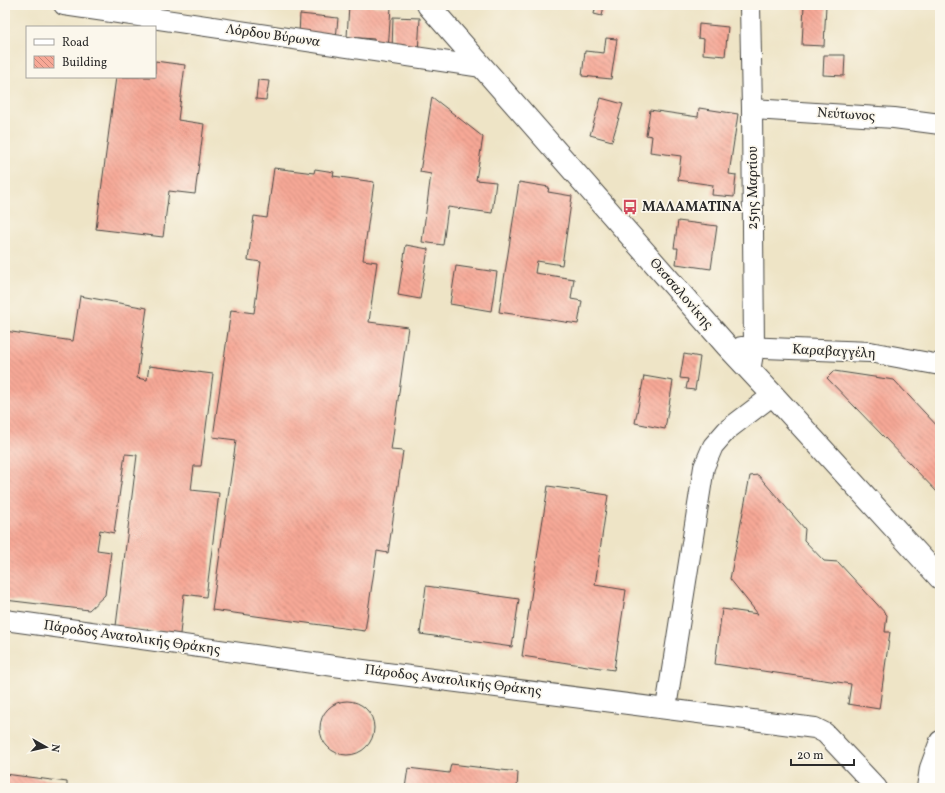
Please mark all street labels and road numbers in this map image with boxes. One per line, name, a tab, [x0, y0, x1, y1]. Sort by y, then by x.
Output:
street label: Λόρδου Βύρωνα	[225, 20, 322, 52]
street label: Νεύτωνος	[816, 103, 876, 127]
street label: 25ης Μαρτίου	[744, 146, 763, 230]
street label: Θεσσαλονίκης	[645, 254, 717, 334]
street label: Καραβαγγέλη	[792, 340, 876, 364]
street label: Πάροδος Ανατολικής Θράκης	[42, 616, 222, 660]
street label: Πάροδος Ανατολικής Θράκης	[363, 661, 543, 701]

